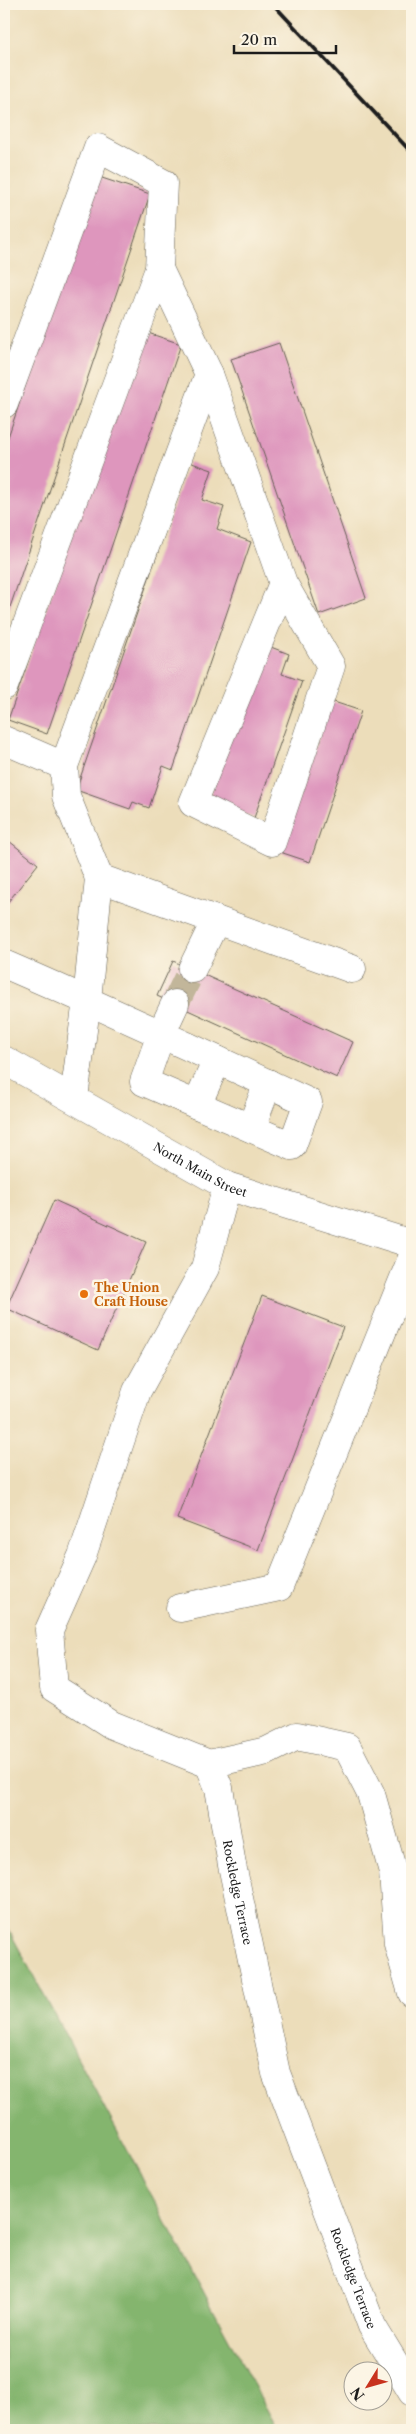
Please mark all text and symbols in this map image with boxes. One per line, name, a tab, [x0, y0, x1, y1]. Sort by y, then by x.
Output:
scale bar	[234, 22, 336, 54]
text: 20 m	[241, 30, 277, 49]
street label: North Main Street	[151, 1139, 250, 1200]
place label: The Union Craft House	[94, 1280, 168, 1309]
marker: The Union Craft House	[78, 1288, 90, 1300]
street label: Rockledge Terrace	[220, 1839, 256, 1946]
street label: Rockledge Terrace	[328, 2225, 380, 2331]
north arrow	[344, 2362, 394, 2412]
text: N	[347, 2384, 368, 2404]

